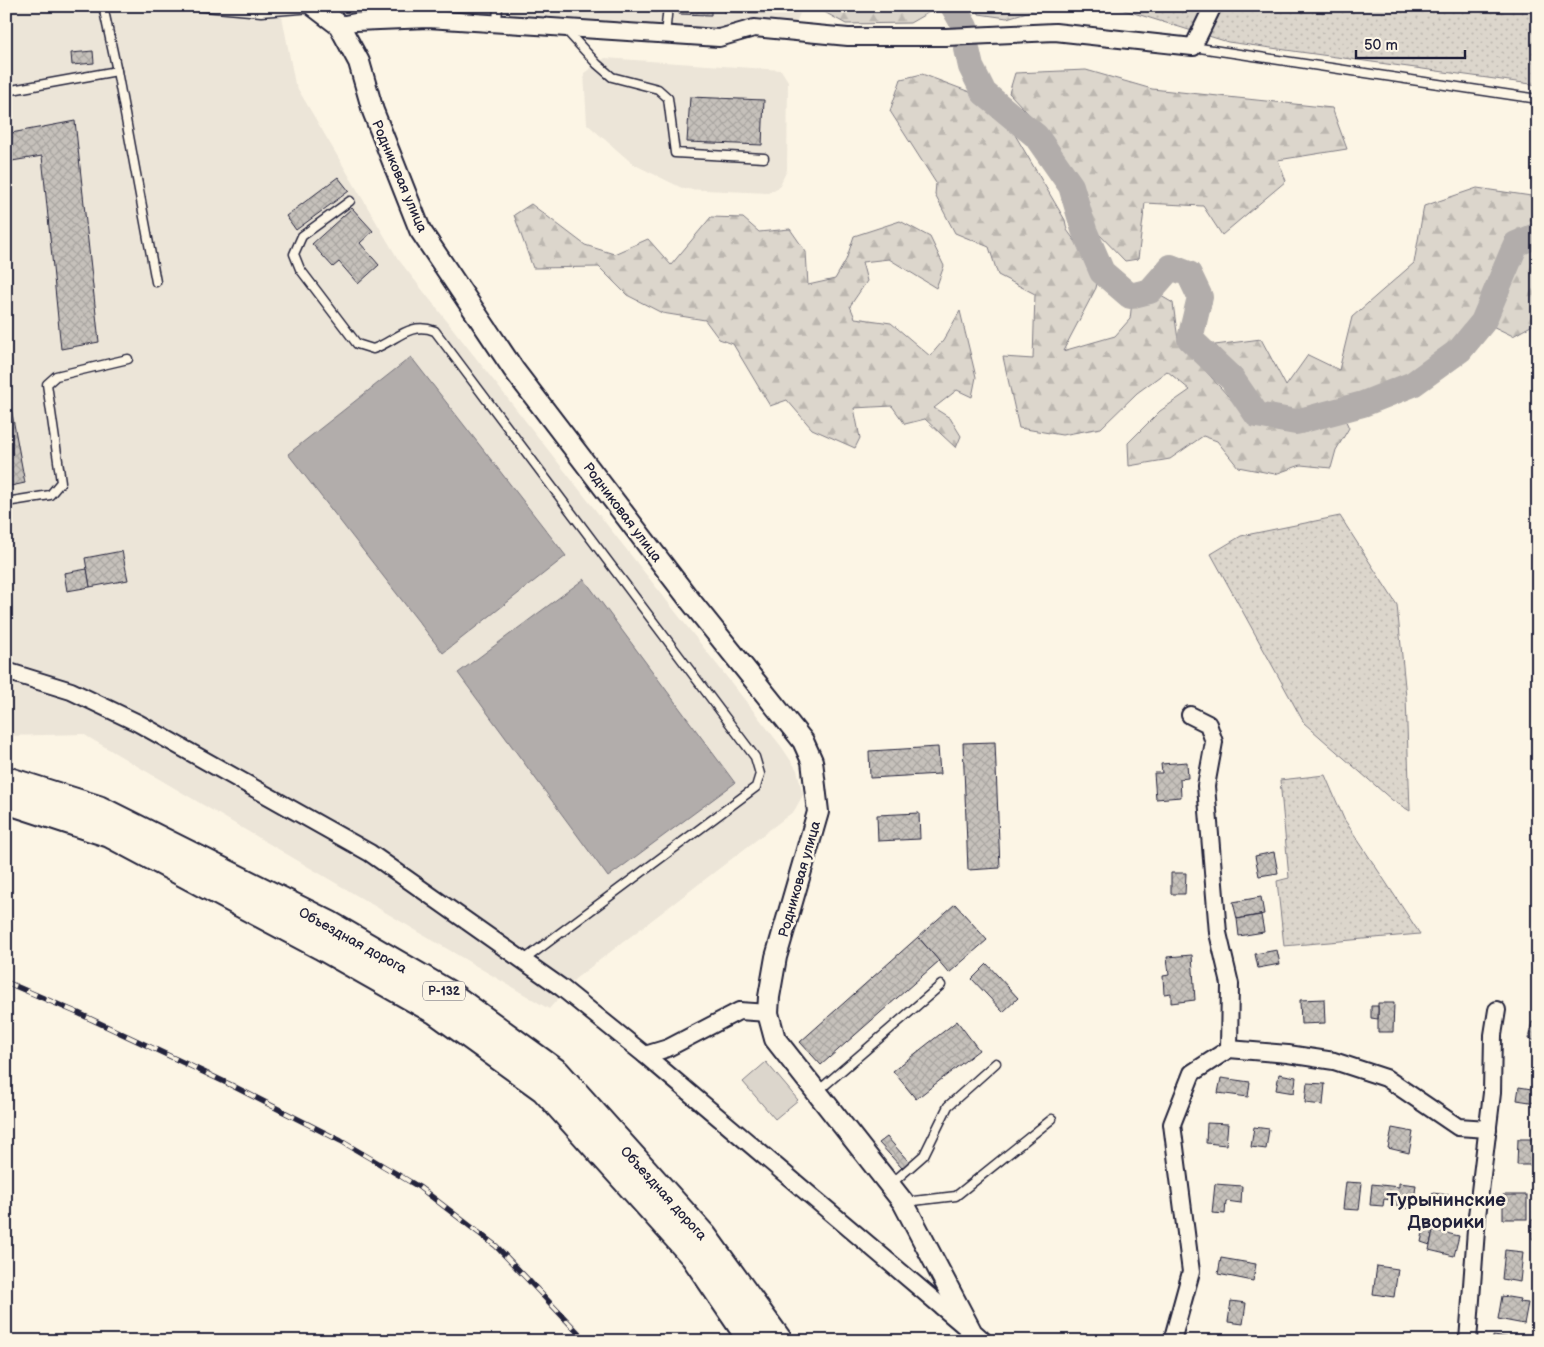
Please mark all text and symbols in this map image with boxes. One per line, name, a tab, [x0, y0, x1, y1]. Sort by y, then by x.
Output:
scale bar	[1356, 28, 1465, 60]
text: 50 m	[1364, 36, 1398, 55]
street label: Родниковая улица	[368, 117, 431, 236]
street label: Родниковая улица	[580, 459, 666, 566]
street label: Родниковая улица	[775, 818, 824, 939]
street label: Объездная дорога	[296, 904, 410, 978]
road number: Р-132	[423, 981, 465, 1000]
street label: Объездная дорога	[617, 1143, 711, 1244]
district label: Турынинские Дворики	[1386, 1189, 1506, 1234]

